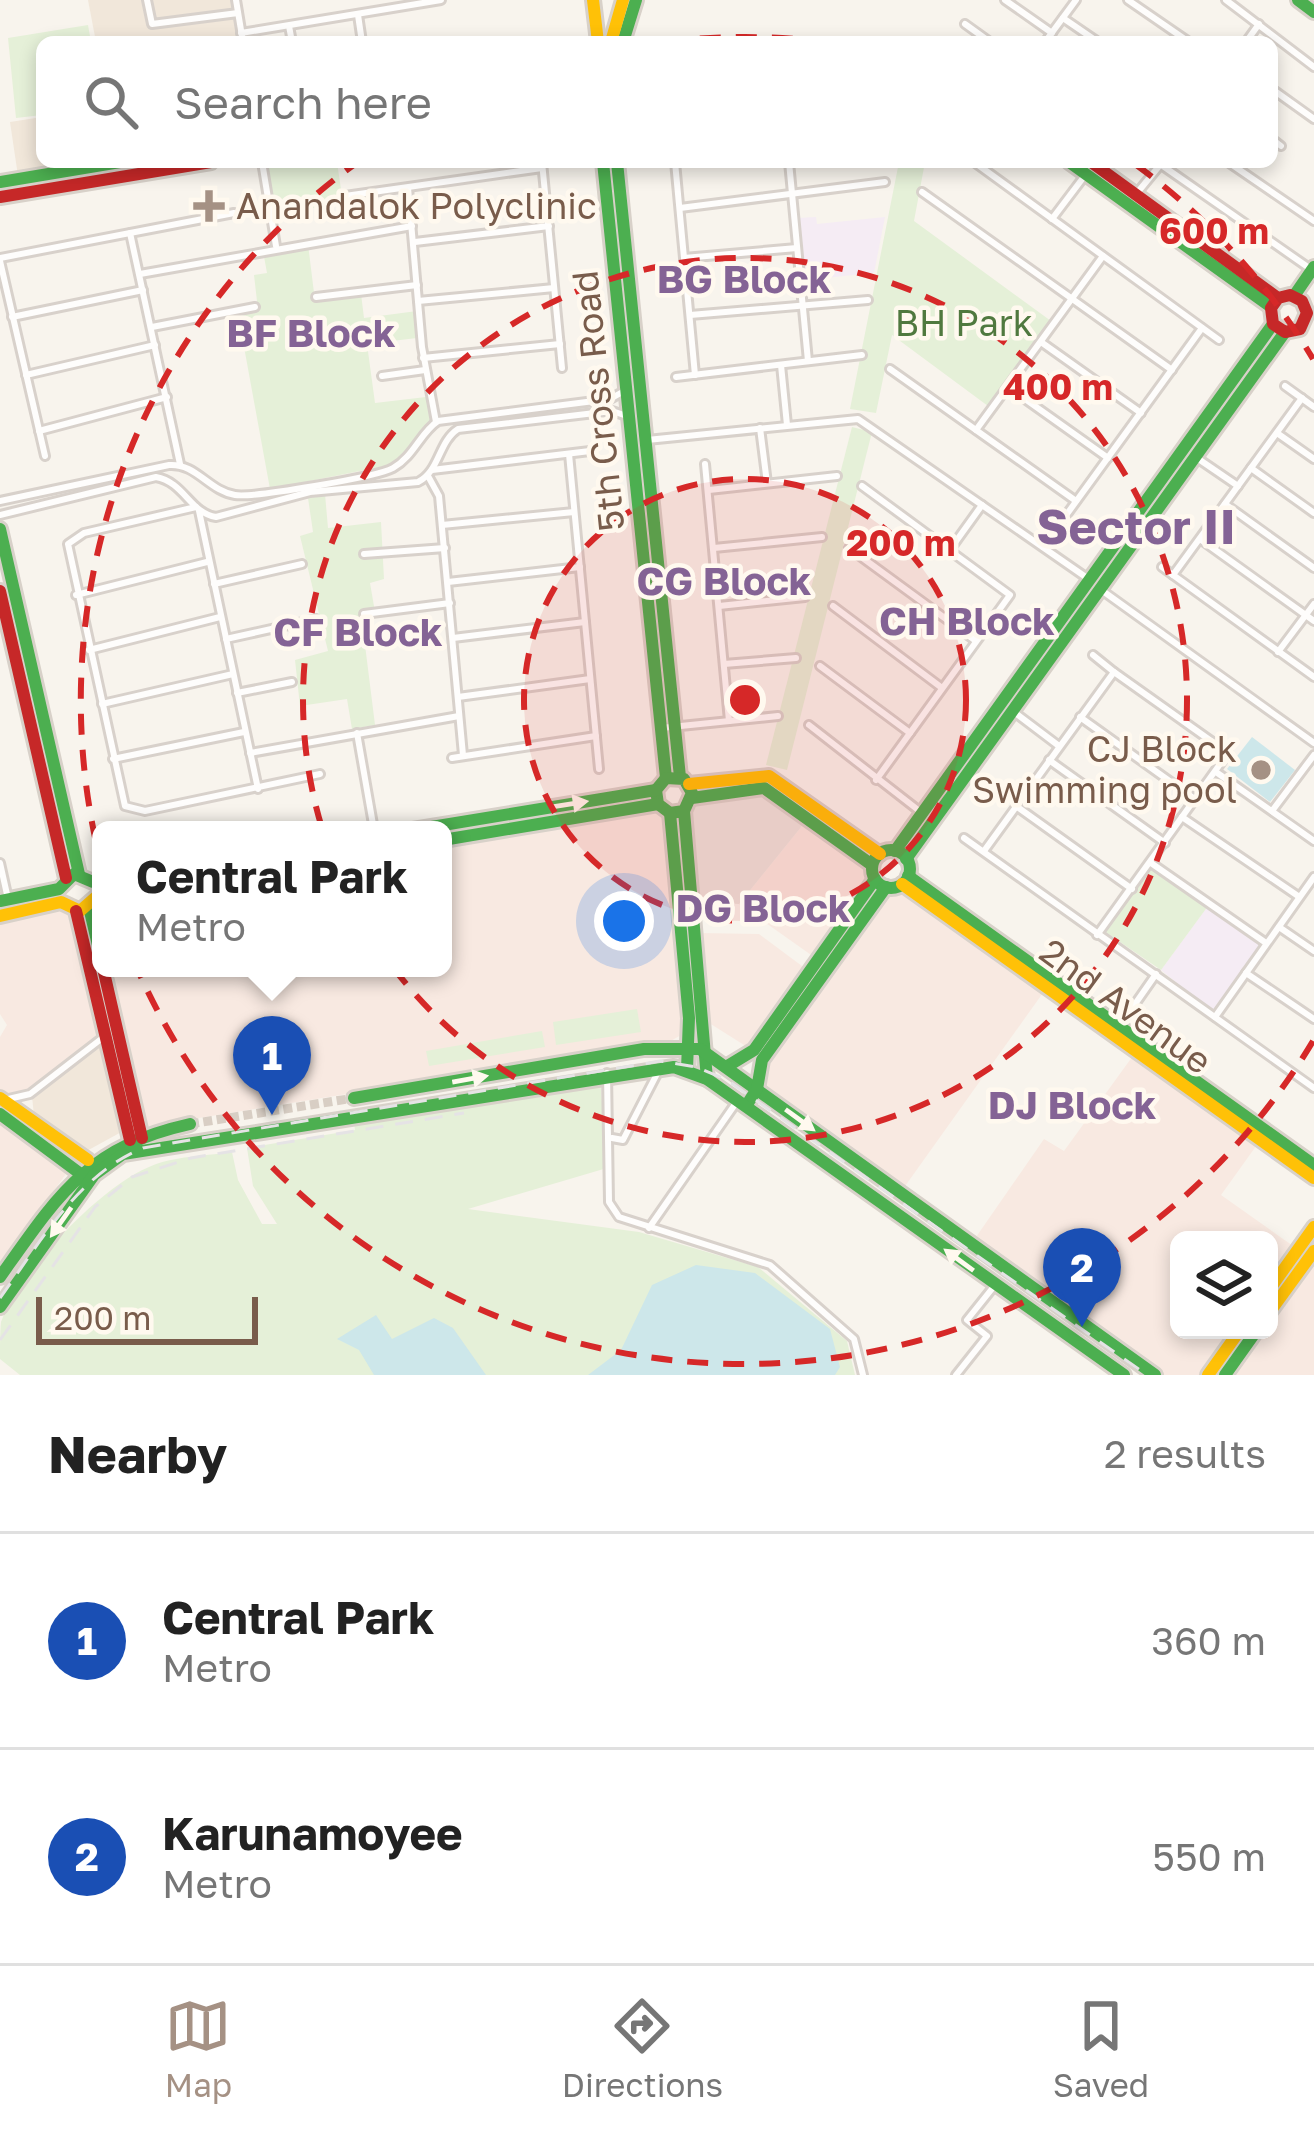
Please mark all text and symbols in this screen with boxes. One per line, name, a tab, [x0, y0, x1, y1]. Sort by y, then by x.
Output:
search box	[36, 36, 1278, 168]
icon: search	[78, 69, 144, 135]
text: Search here	[174, 75, 432, 129]
place label: Anandalok Polyclinic	[236, 184, 597, 227]
marker: Anandalok Polyclinic	[193, 190, 225, 222]
text: 600 m	[1159, 209, 1269, 252]
district label: BG Block	[657, 255, 832, 302]
street label: 5th Cross Road	[562, 269, 633, 533]
park label: BH Park	[895, 301, 1033, 344]
district label: BF Block	[226, 309, 396, 356]
text: 400 m	[1003, 365, 1113, 408]
district label: Sector II	[1036, 497, 1236, 555]
text: 200 m	[846, 521, 956, 564]
district label: CG Block	[637, 557, 812, 604]
district label: CH Block	[879, 597, 1055, 644]
district label: CF Block	[273, 608, 443, 655]
centre of rings	[724, 679, 766, 721]
place label: CJ Block Swimming pool	[972, 727, 1237, 811]
marker: CJ Block Swimming pool	[1248, 757, 1274, 783]
one-way arrow	[551, 794, 589, 812]
popup	[92, 821, 452, 977]
text: Central Park	[136, 849, 408, 903]
district label: DG Block	[675, 884, 851, 931]
your location	[594, 891, 654, 951]
text: Metro	[136, 903, 246, 950]
street label: 2nd Avenue	[1032, 929, 1220, 1082]
pin: 1	[233, 1016, 311, 1115]
one-way arrow	[452, 1070, 489, 1089]
district label: DJ Block	[988, 1081, 1157, 1128]
one-way arrow	[784, 1108, 816, 1131]
one-way arrow	[49, 1206, 73, 1238]
pin: 2	[1043, 1228, 1121, 1327]
map controls	[1170, 1231, 1278, 1339]
button: layers	[1170, 1231, 1278, 1339]
one-way arrow	[943, 1249, 976, 1272]
scale bar	[36, 1291, 258, 1344]
text: 200 m	[54, 1298, 152, 1337]
text: Nearby	[48, 1423, 227, 1484]
text: 2 results	[1104, 1430, 1266, 1477]
text: Central Park	[162, 1590, 434, 1644]
text: 1	[77, 1617, 97, 1664]
text: 360 m	[1151, 1617, 1266, 1664]
text: Metro	[162, 1644, 272, 1691]
text: Karunamoyee	[162, 1806, 463, 1860]
text: 2	[75, 1833, 99, 1880]
text: 550 m	[1152, 1833, 1266, 1880]
text: Metro	[162, 1860, 272, 1907]
tab: Map	[165, 1993, 232, 2104]
tab: Directions	[562, 1993, 723, 2104]
tab: Saved	[1053, 1993, 1149, 2104]

